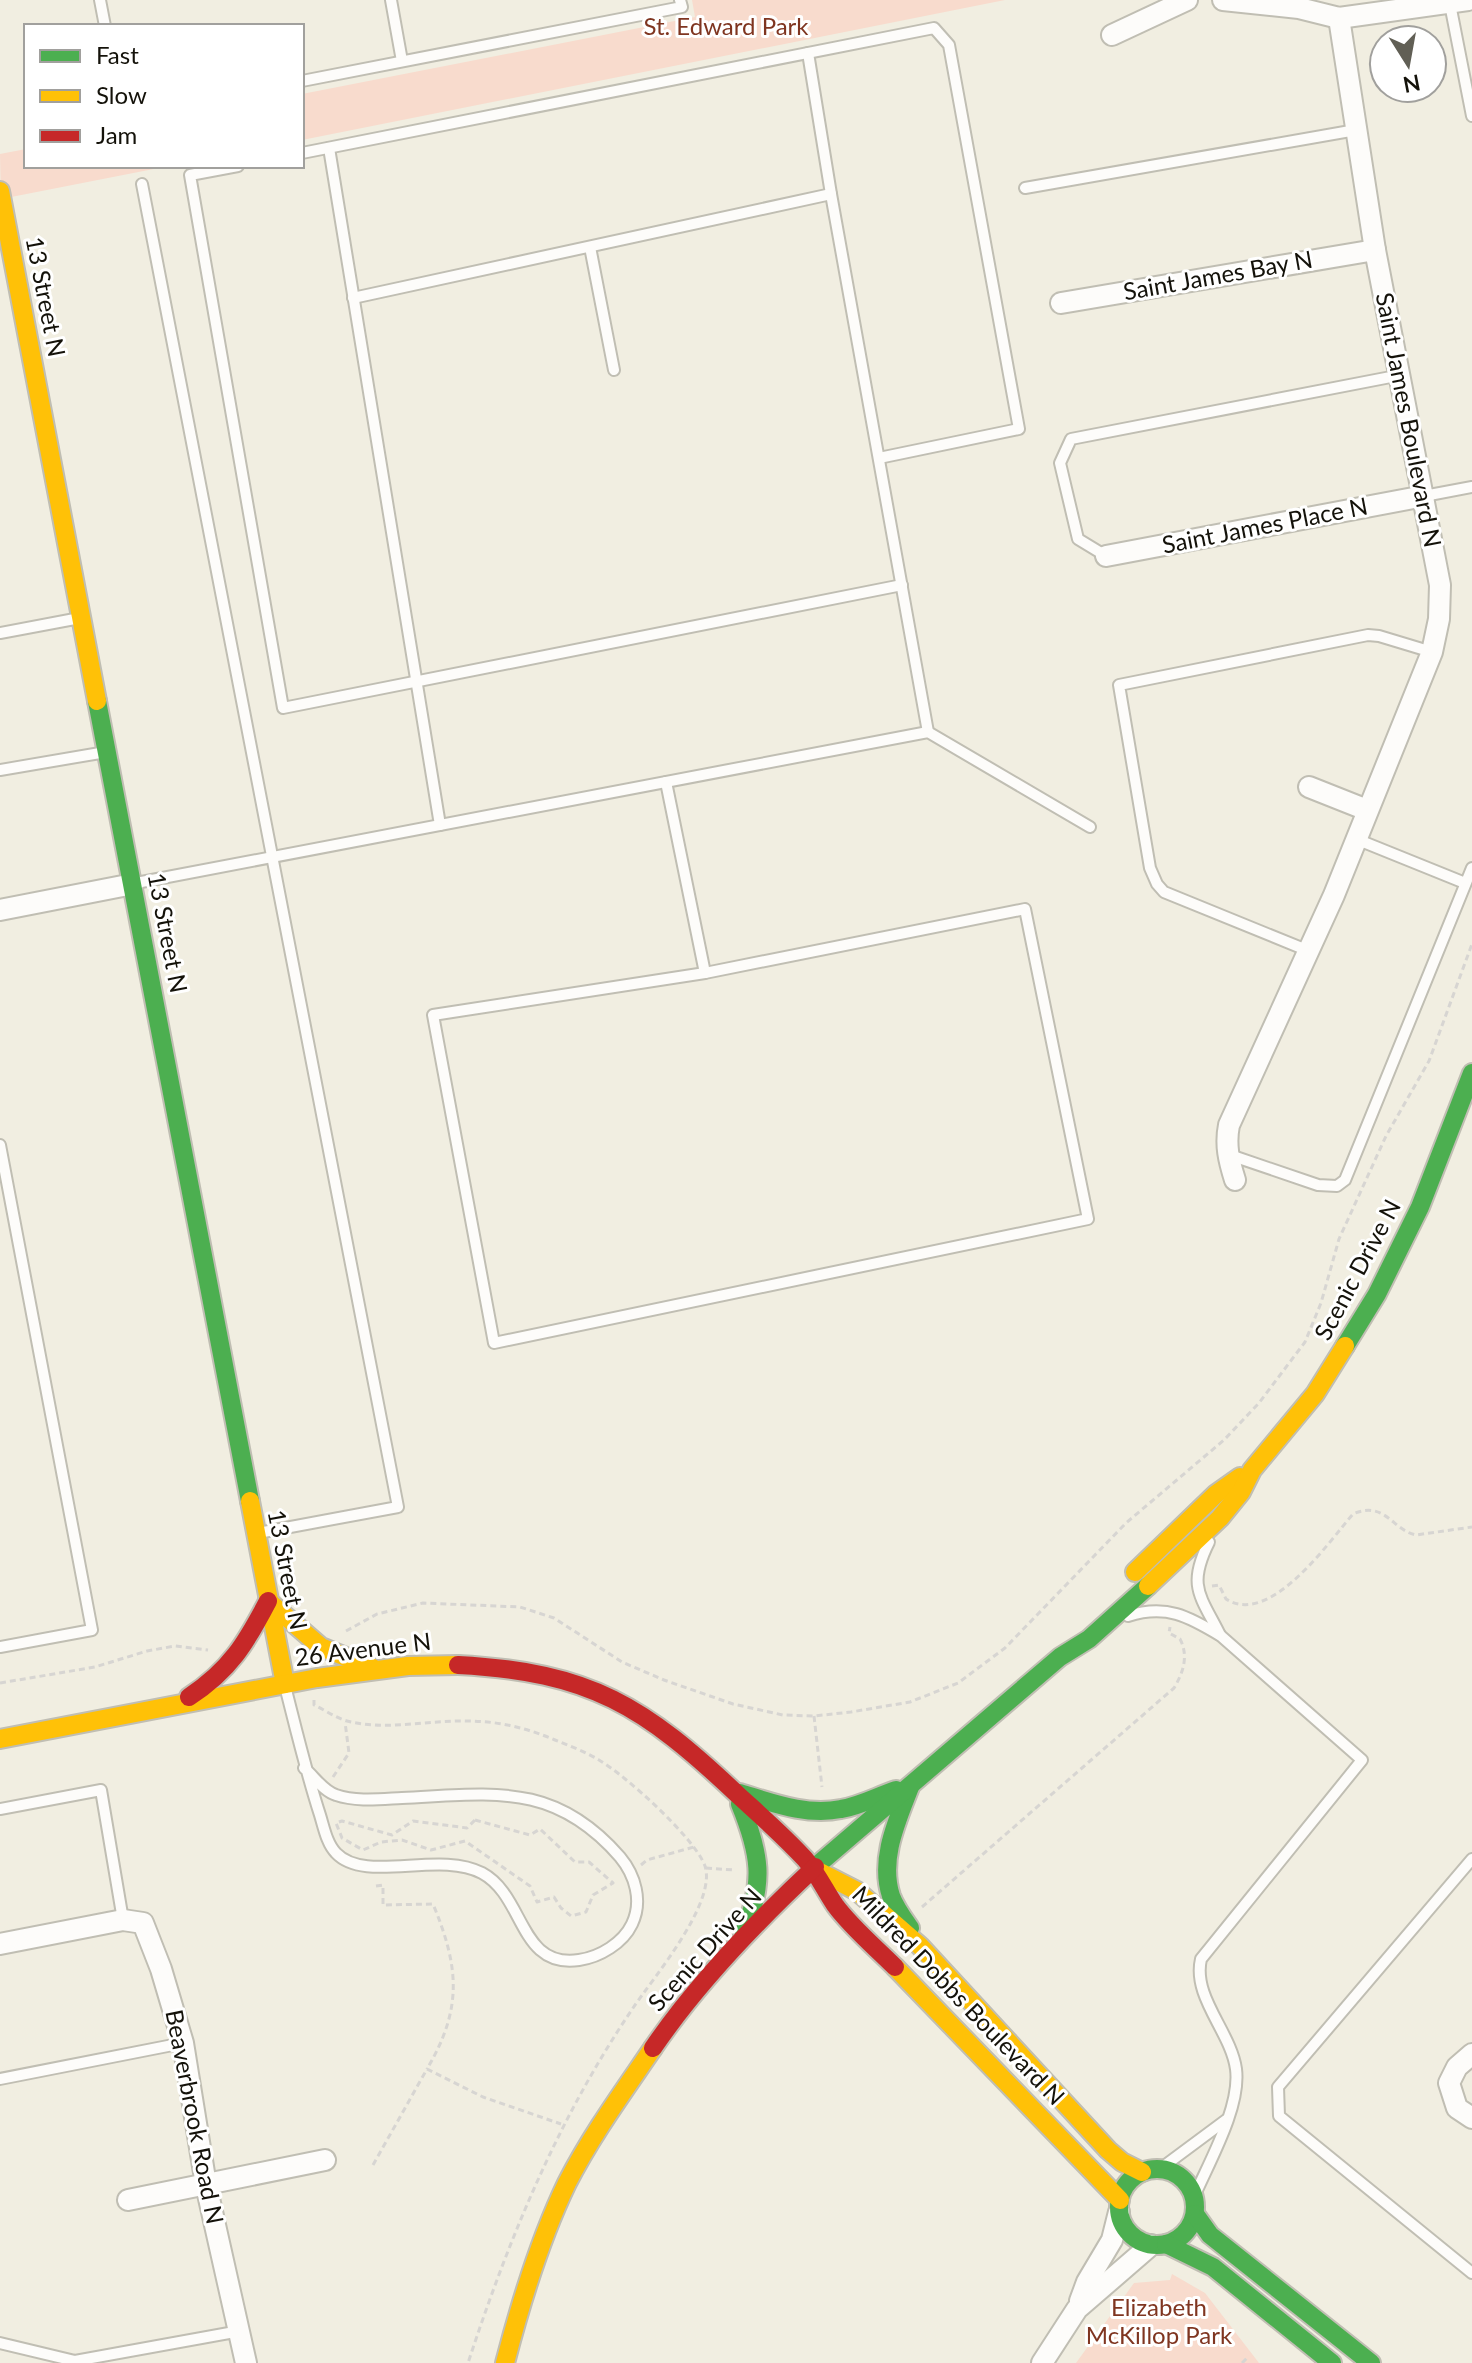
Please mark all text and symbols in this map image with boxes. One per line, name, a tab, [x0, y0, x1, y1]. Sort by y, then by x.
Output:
park label: St. Edward Park	[643, 11, 809, 40]
legend	[24, 24, 304, 168]
north arrow	[1368, 24, 1448, 104]
text: Fast	[96, 40, 139, 69]
text: N	[1401, 69, 1423, 99]
text: Slow	[96, 80, 147, 109]
text: Jam	[96, 120, 137, 149]
street label: 13 Street N	[21, 234, 72, 359]
street label: Saint James Bay N	[1121, 244, 1315, 305]
street label: Saint James Boulevard N	[1371, 290, 1448, 550]
street label: Saint James Place N	[1160, 490, 1370, 559]
street label: 13 Street N	[143, 870, 194, 995]
street label: Scenic Drive N	[1307, 1194, 1406, 1345]
street label: 13 Street N	[263, 1507, 314, 1632]
street label: 26 Avenue N	[293, 1626, 433, 1671]
street label: Mildred Dobbs Boulevard N	[847, 1879, 1071, 2110]
street label: Scenic Drive N	[641, 1882, 767, 2016]
street label: Beaverbrook Road N	[160, 2007, 231, 2227]
park label: Elizabeth McKillop Park	[1086, 2292, 1233, 2349]

